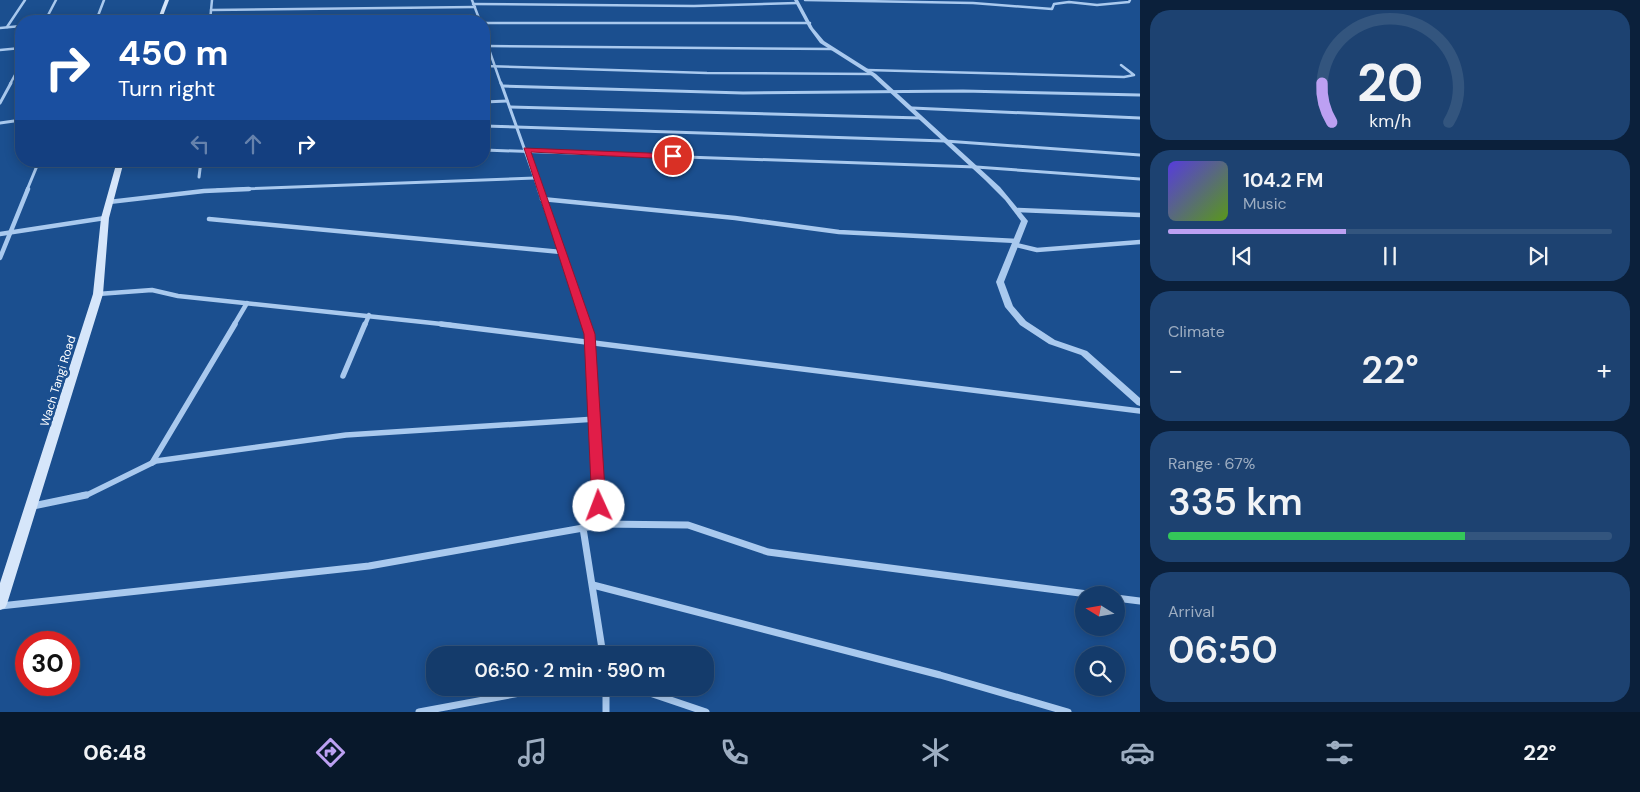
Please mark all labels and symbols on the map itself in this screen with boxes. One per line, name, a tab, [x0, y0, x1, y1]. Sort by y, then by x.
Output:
pin	[652, 135, 694, 177]
street label: Wach Tangi Road	[37, 333, 79, 429]
position arrow	[572, 479, 624, 531]
north arrow	[1075, 586, 1125, 636]
speed limit sign: 30	[15, 631, 80, 696]

